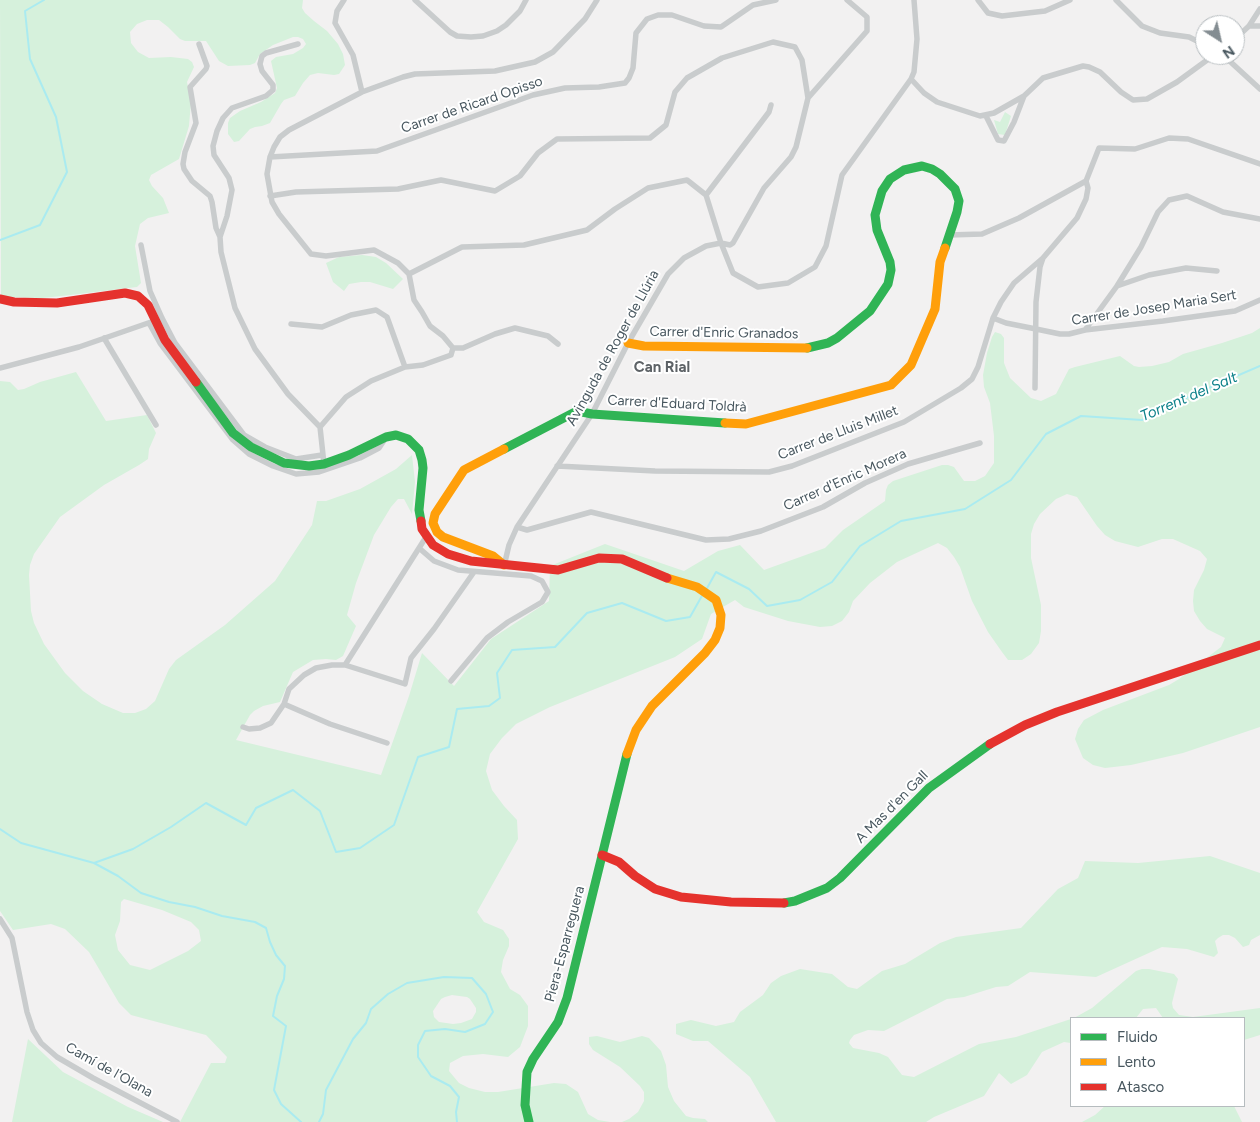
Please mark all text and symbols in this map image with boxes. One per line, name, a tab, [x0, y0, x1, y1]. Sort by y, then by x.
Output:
north arrow	[1195, 15, 1245, 65]
text: N	[1219, 42, 1238, 62]
street label: Carrer de Ricard Opisso	[399, 73, 545, 137]
street label: Avinguda de Roger de Llúria	[563, 267, 663, 429]
street label: Carrer de Josep Maria Sert	[1070, 287, 1238, 329]
street label: Carrer d'Enric Granados	[649, 323, 799, 343]
district label: Can Rial	[634, 359, 690, 377]
water label: Torrent del Salt	[1138, 368, 1240, 426]
street label: Carrer d'Eduard Toldrà	[607, 392, 747, 416]
street label: Carrer de Lluis Millet	[776, 402, 900, 464]
street label: Carrer d'Enric Morera	[781, 445, 909, 515]
street label: A Mas d'en Gall	[852, 767, 932, 847]
street label: Piera-Esparreguera	[541, 884, 589, 1004]
legend	[1070, 1017, 1245, 1107]
text: Fluido	[1117, 1028, 1158, 1046]
street label: Camí de l'Olana	[62, 1039, 156, 1101]
text: Lento	[1117, 1053, 1156, 1071]
text: Atasco	[1117, 1078, 1164, 1096]

